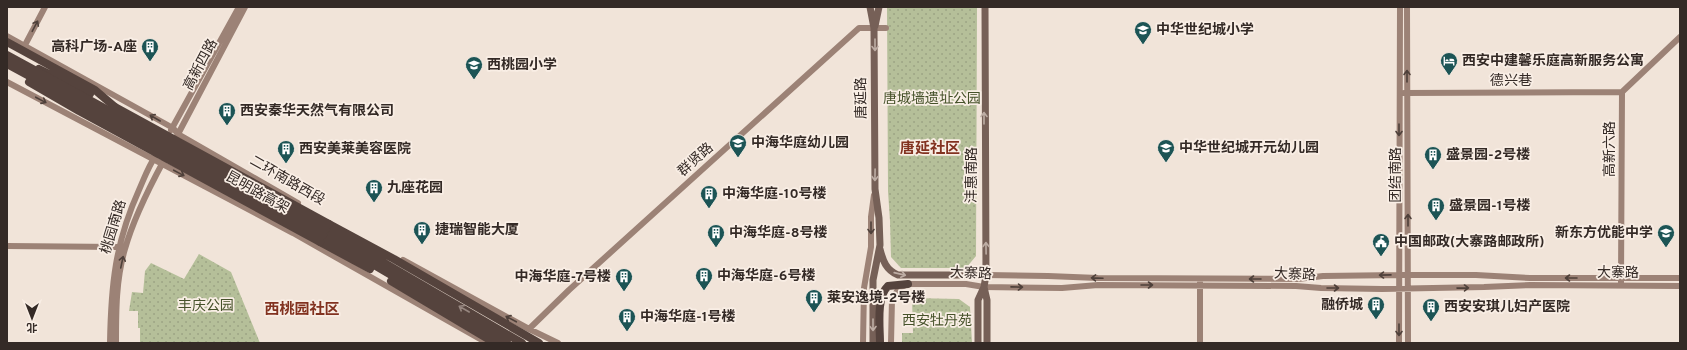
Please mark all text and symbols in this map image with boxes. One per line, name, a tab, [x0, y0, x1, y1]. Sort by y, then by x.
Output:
one-way arrow	[32, 20, 39, 32]
school or university icon: 中华世纪城小学	[1133, 20, 1153, 45]
place label: 中华世纪城小学	[1156, 21, 1254, 39]
street label: 高新四路	[180, 36, 222, 94]
building icon: 高科广场-A座	[140, 37, 160, 62]
place label: 高科广场-A座	[51, 38, 137, 56]
one-way arrow	[871, 38, 879, 51]
hotel icon: 西安中建馨乐庭高新服务公寓	[1439, 51, 1459, 76]
place label: 西安中建馨乐庭高新服务公寓	[1462, 52, 1644, 70]
school or university icon: 西桃园小学	[464, 55, 484, 80]
place label: 西桃园小学	[487, 57, 557, 74]
one-way arrow	[1403, 70, 1411, 83]
street label: 德兴巷	[1490, 72, 1532, 90]
street label: 唐延路	[853, 77, 871, 119]
park label: 唐城墙遗址公园	[883, 91, 981, 108]
one-way arrow	[35, 97, 47, 104]
building icon: 西安秦华天然气有限公司	[217, 101, 237, 126]
place label: 西安秦华天然气有限公司	[240, 102, 394, 120]
one-way arrow	[980, 112, 988, 125]
one-way arrow	[149, 113, 161, 121]
street label: 高新六路	[1602, 121, 1619, 177]
one-way arrow	[1395, 123, 1403, 136]
school or university icon: 中海华庭幼儿园	[728, 133, 748, 158]
place label: 中海华庭幼儿园	[751, 134, 849, 152]
school or university icon: 中华世纪城开元幼儿园	[1156, 138, 1176, 163]
building icon: 西安美莱美容医院	[276, 139, 296, 164]
district label: 唐延社区	[900, 139, 960, 159]
place label: 中华世纪城开元幼儿园	[1179, 139, 1319, 157]
place label: 西安美莱美容医院	[299, 140, 411, 158]
street label: 群贤路	[675, 140, 717, 180]
building icon: 盛景园-2号楼	[1423, 145, 1443, 170]
place label: 盛景园-2号楼	[1446, 146, 1530, 164]
street label: 沣惠南路	[964, 147, 981, 203]
street label: 团结南路	[1388, 147, 1405, 203]
street label: 二环南路西段	[246, 153, 328, 209]
one-way arrow	[871, 168, 879, 181]
street label: 昆明路高架	[222, 169, 292, 217]
one-way arrow	[173, 170, 185, 177]
building icon: 九座花园	[364, 178, 384, 203]
place label: 九座花园	[387, 179, 443, 197]
building icon: 中海华庭-10号楼	[699, 184, 719, 209]
place label: 中海华庭-10号楼	[722, 185, 827, 203]
building icon: 盛景园-1号楼	[1426, 196, 1446, 221]
place label: 盛景园-1号楼	[1449, 197, 1530, 215]
street label: 桃园南路	[98, 198, 130, 256]
one-way arrow	[1404, 214, 1412, 227]
building icon: 捷瑞智能大厦	[412, 220, 432, 245]
place label: 捷瑞智能大厦	[435, 221, 519, 239]
one-way arrow	[867, 221, 875, 234]
building icon: 中海华庭-8号楼	[706, 223, 726, 248]
school or university icon: 新东方优能中学	[1656, 223, 1676, 248]
place label: 中海华庭-8号楼	[729, 224, 828, 242]
place label: 新东方优能中学	[1555, 224, 1653, 242]
public building icon: 中国邮政(大寨路邮政所)	[1371, 232, 1391, 257]
place label: 中国邮政(大寨路邮政所)	[1394, 233, 1544, 251]
one-way arrow	[982, 242, 989, 255]
one-way arrow	[118, 256, 126, 269]
street label: 大寨路	[950, 263, 992, 284]
street label: 大寨路	[1274, 264, 1316, 285]
street label: 大寨路	[1597, 264, 1639, 282]
building icon: 中海华庭-6号楼	[694, 266, 714, 291]
building icon: 中海华庭-7号楼	[614, 267, 634, 292]
place label: 中海华庭-6号楼	[717, 267, 815, 285]
place label: 中海华庭-7号楼	[514, 268, 611, 286]
one-way arrow	[893, 270, 906, 278]
one-way arrow	[1379, 271, 1392, 279]
one-way arrow	[1091, 274, 1104, 282]
one-way arrow	[1565, 274, 1578, 282]
one-way arrow	[1249, 275, 1262, 282]
one-way arrow	[1140, 281, 1153, 289]
one-way arrow	[1010, 283, 1023, 291]
one-way arrow	[1326, 284, 1339, 292]
one-way arrow	[1456, 284, 1469, 292]
building icon: 莱安逸境-2号楼	[804, 288, 824, 313]
place label: 莱安逸境-2号楼	[827, 289, 925, 307]
building icon: 融侨城	[1366, 295, 1386, 320]
place label: 融侨城	[1321, 296, 1363, 314]
building icon: 西安安琪儿妇产医院	[1421, 297, 1441, 322]
north arrow	[12, 298, 52, 338]
park label: 丰庆公园	[178, 298, 234, 315]
place label: 西安安琪儿妇产医院	[1444, 298, 1570, 316]
district label: 西桃园社区	[264, 300, 340, 320]
one-way arrow	[458, 305, 470, 313]
building icon: 中海华庭-1号楼	[617, 307, 637, 332]
place label: 中海华庭-1号楼	[640, 308, 735, 326]
park label: 西安牡丹苑	[902, 313, 972, 330]
one-way arrow	[505, 315, 517, 322]
one-way arrow	[869, 318, 877, 331]
text: 北	[27, 320, 38, 334]
one-way arrow	[1395, 323, 1403, 336]

